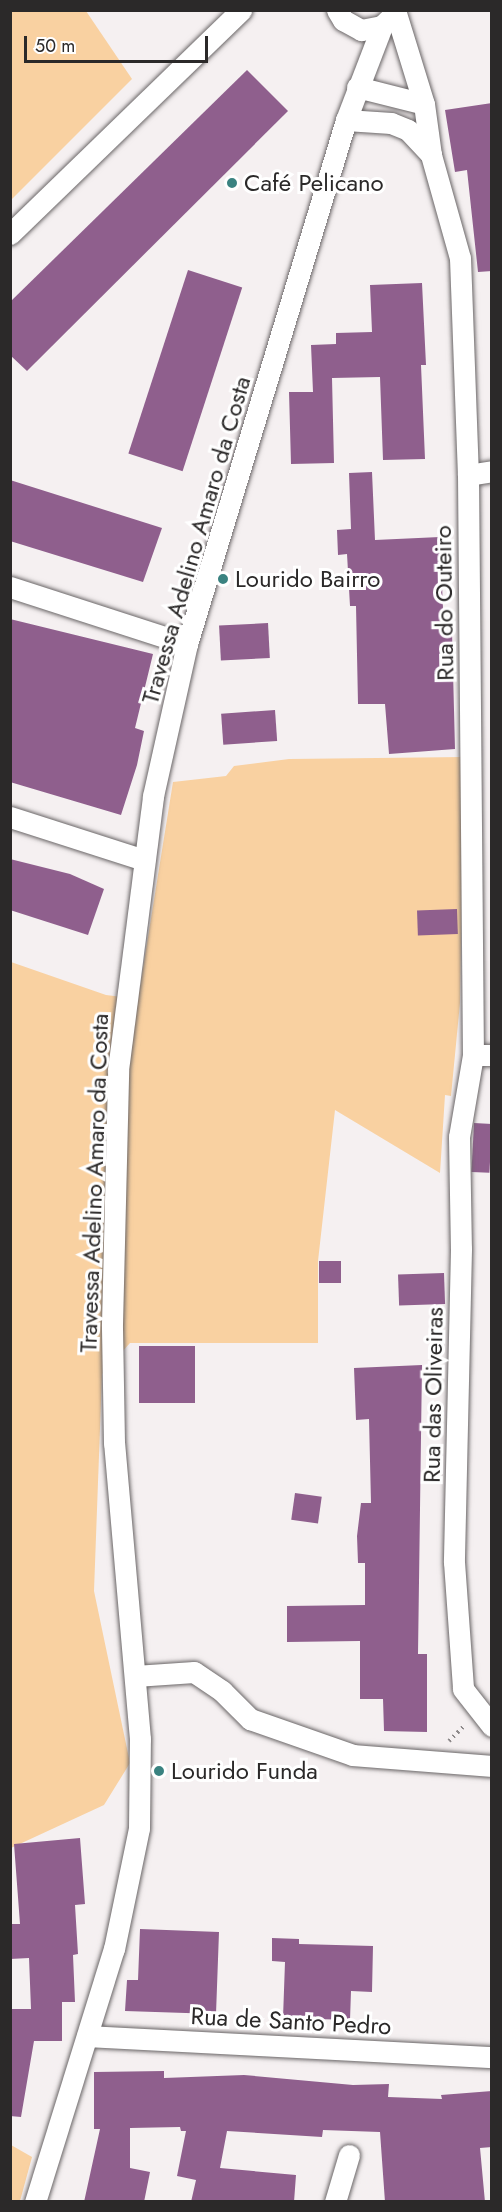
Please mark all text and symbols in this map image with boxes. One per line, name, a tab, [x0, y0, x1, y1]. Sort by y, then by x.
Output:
scale bar	[27, 24, 212, 62]
text: 50 m	[35, 33, 75, 59]
place label: Café Pelicano	[244, 169, 384, 197]
marker: Café Pelicano	[225, 176, 239, 190]
street label: Travessa Adelino Amaro da Costa	[135, 373, 257, 707]
street label: Rua do Outeiro	[428, 525, 460, 681]
place label: Lourido Bairro	[235, 565, 380, 593]
marker: Lourido Bairro	[216, 572, 230, 586]
street label: Travessa Adelino Amaro da Costa	[74, 1013, 114, 1353]
street label: Rua das Oliveiras	[417, 1307, 449, 1483]
place label: Lourido Funda	[171, 1757, 318, 1785]
marker: Lourido Funda	[152, 1764, 166, 1778]
street label: Rua de Santo Pedro	[190, 2001, 392, 2041]

